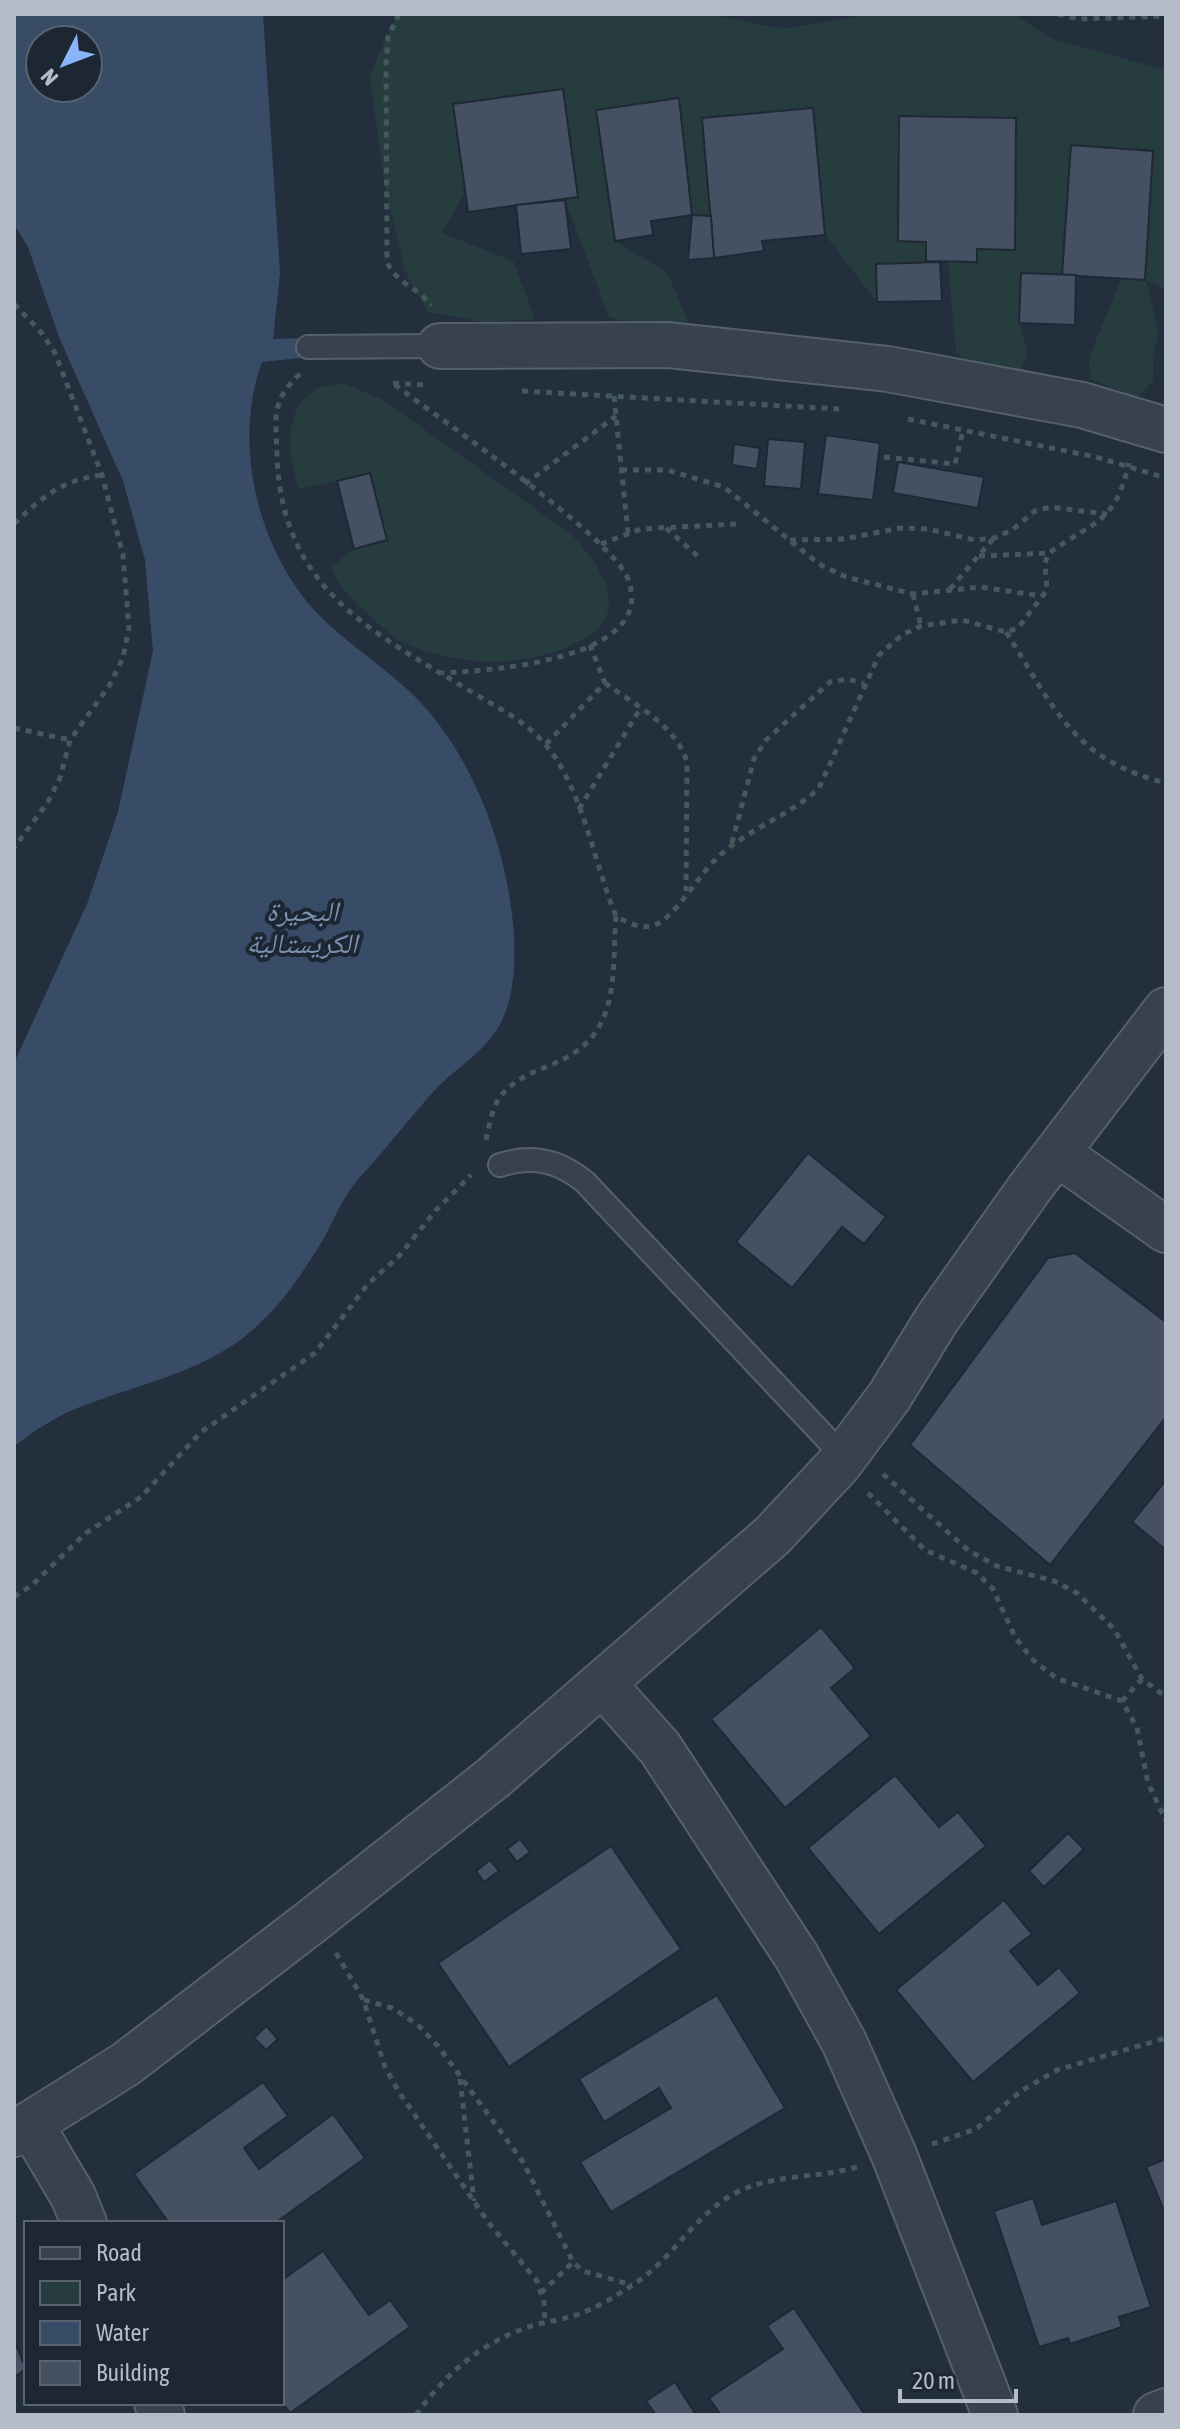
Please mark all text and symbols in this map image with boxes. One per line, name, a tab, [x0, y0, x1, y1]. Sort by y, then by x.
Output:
north arrow	[24, 24, 104, 104]
text: N	[35, 64, 63, 91]
water label: البحيرة الكريستالية	[247, 895, 360, 959]
legend	[24, 2221, 284, 2405]
text: Road	[96, 2239, 142, 2266]
text: Park	[96, 2279, 137, 2306]
text: Water	[96, 2319, 149, 2346]
scale bar	[900, 2353, 1016, 2403]
text: Building	[96, 2359, 170, 2386]
text: 20 m	[912, 2367, 955, 2394]

